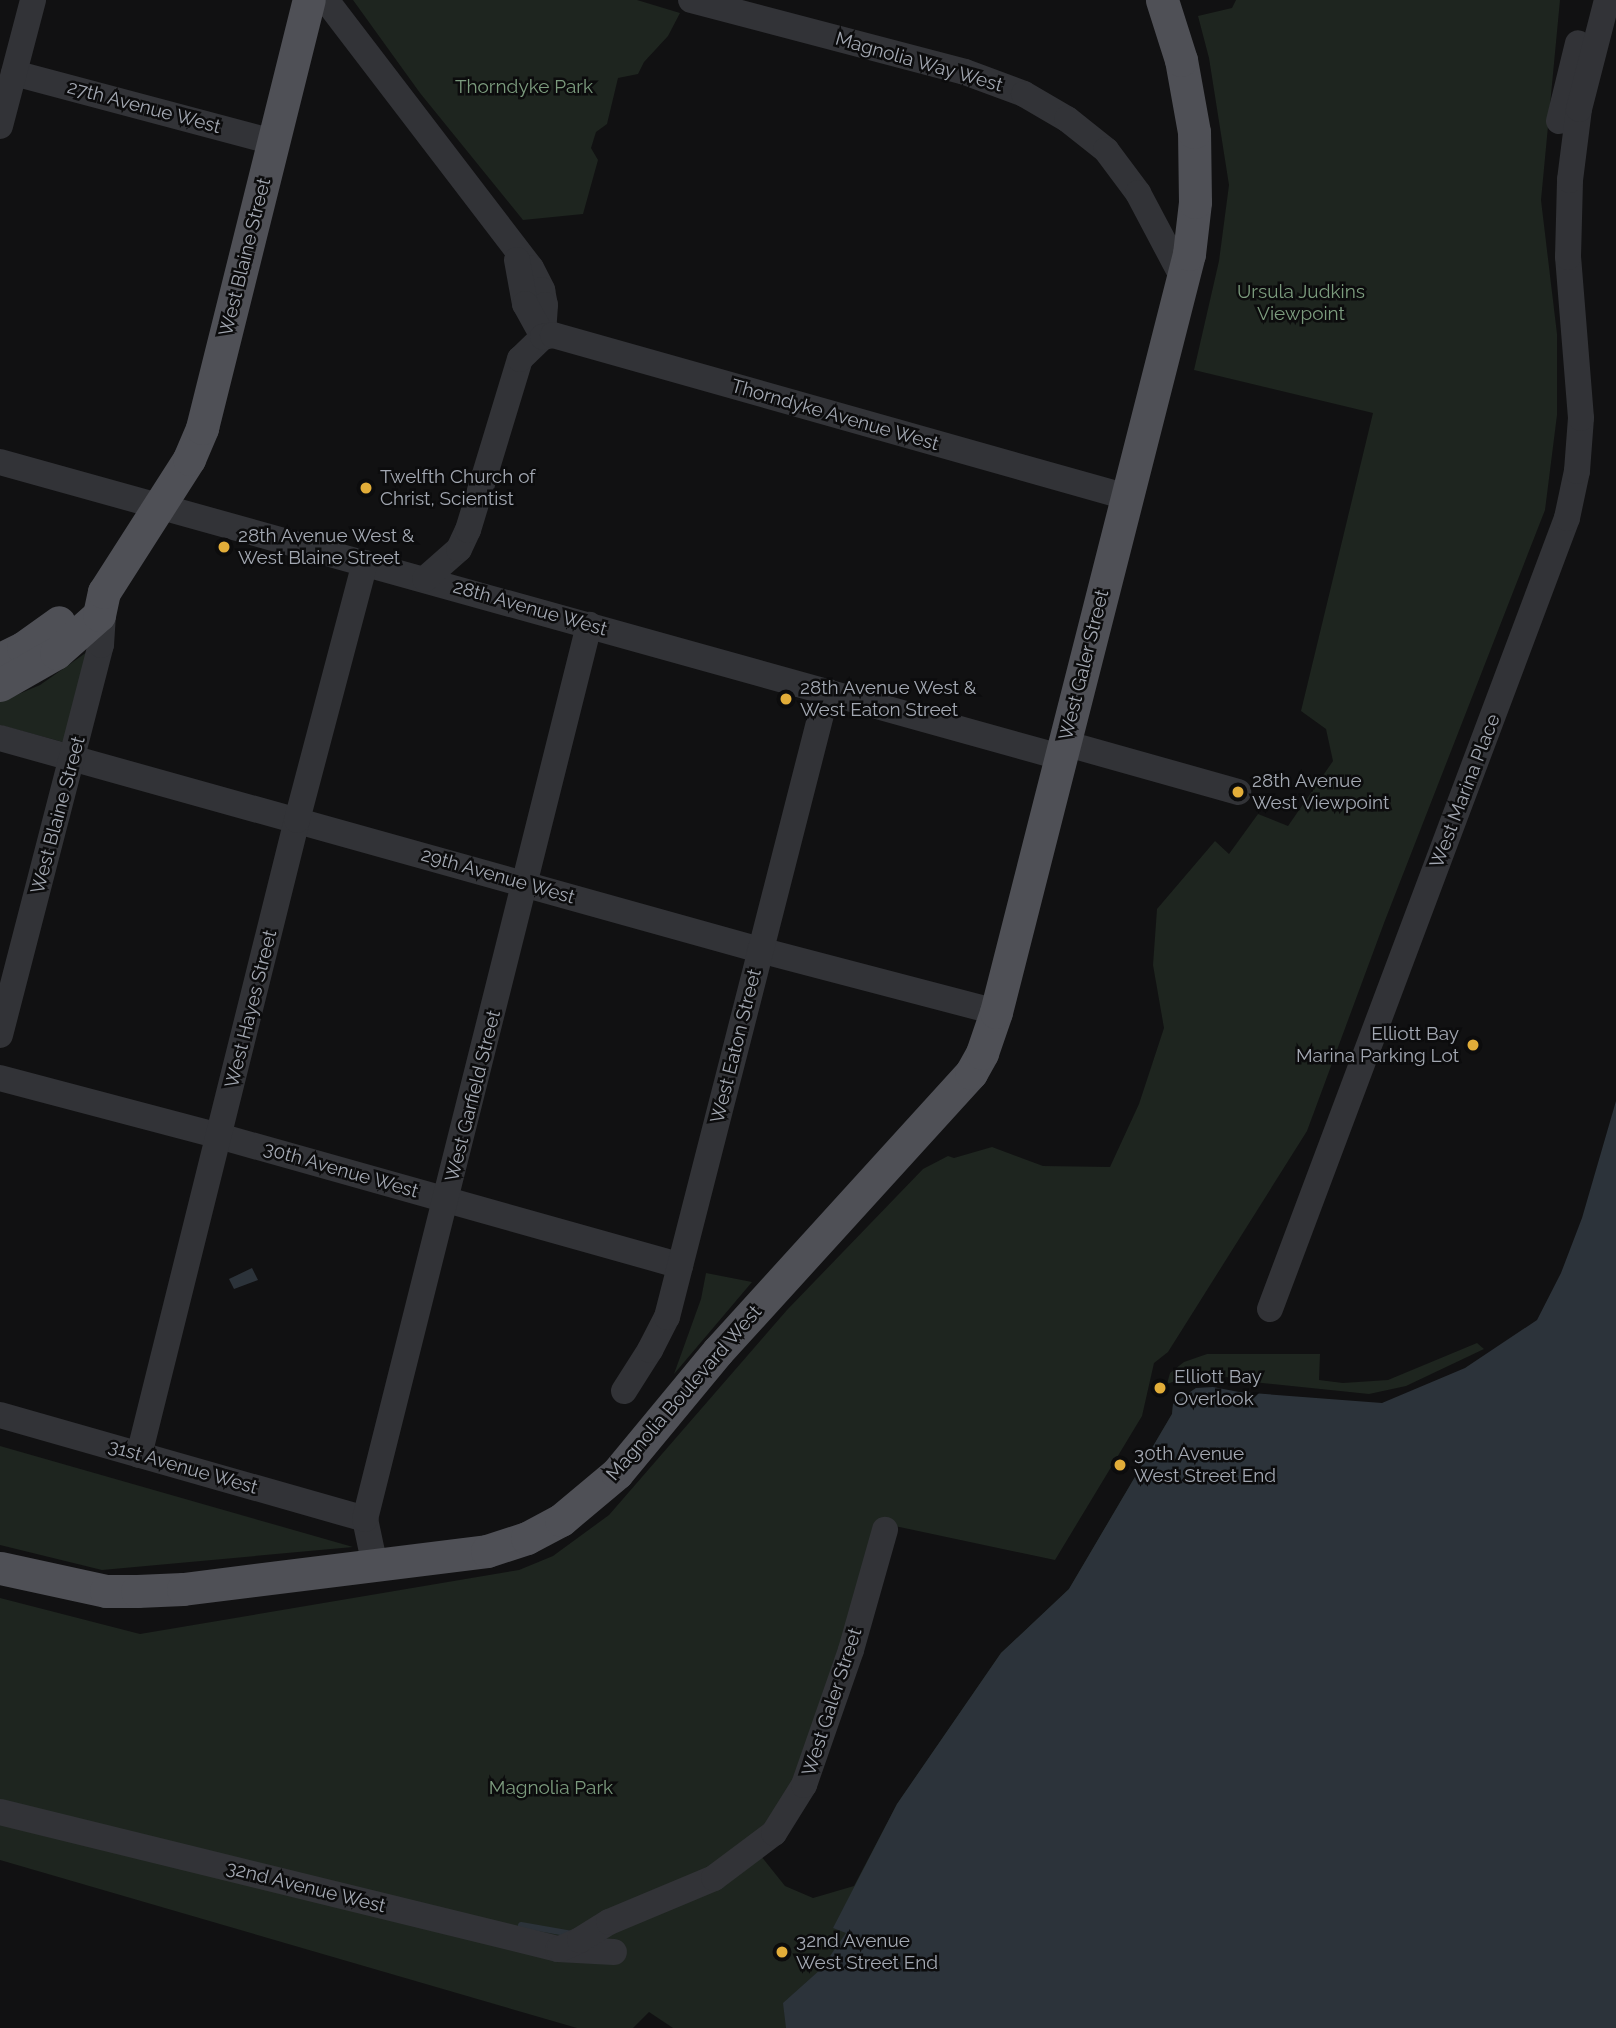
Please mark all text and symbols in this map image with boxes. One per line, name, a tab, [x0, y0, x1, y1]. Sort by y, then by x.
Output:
street label: Magnolia Way West	[832, 27, 1006, 97]
street label: 27th Avenue West	[64, 75, 224, 139]
park label: Thorndyke Park	[455, 76, 593, 98]
street label: West Blaine Street	[214, 176, 276, 338]
park label: Ursula Judkins Viewpoint	[1237, 281, 1365, 325]
street label: Thorndyke Avenue West	[728, 374, 942, 456]
place label: Twelfth Church of Christ, Scientist	[380, 466, 536, 510]
marker: Twelfth Church of Christ, Scientist	[358, 480, 374, 496]
place label: 28th Avenue West & West Blaine Street	[238, 525, 416, 569]
marker: 28th Avenue West & West Blaine Street	[216, 539, 232, 555]
street label: 28th Avenue West	[450, 575, 610, 641]
street label: West Galer Street	[1054, 587, 1114, 743]
place label: 28th Avenue West & West Eaton Street	[800, 677, 978, 721]
marker: 28th Avenue West & West Eaton Street	[778, 691, 794, 707]
street label: West Marina Place	[1425, 711, 1505, 871]
street label: West Blaine Street	[26, 734, 90, 896]
place label: 28th Avenue West Viewpoint	[1252, 770, 1390, 814]
marker: 28th Avenue West Viewpoint	[1230, 784, 1246, 800]
street label: 29th Avenue West	[418, 843, 578, 909]
street label: West Hayes Street	[220, 928, 282, 1090]
street label: West Eaton Street	[706, 967, 766, 1125]
street label: West Garfield Street	[441, 1008, 505, 1184]
place label: Elliott Bay Marina Parking Lot	[1296, 1023, 1459, 1067]
marker: Elliott Bay Marina Parking Lot	[1465, 1037, 1481, 1053]
street label: 30th Avenue West	[261, 1137, 421, 1203]
street label: Magnolia Boulevard West	[601, 1300, 767, 1486]
place label: Elliott Bay Overlook	[1174, 1366, 1262, 1410]
marker: Elliott Bay Overlook	[1152, 1380, 1168, 1396]
street label: 31st Avenue West	[105, 1435, 261, 1499]
place label: 30th Avenue West Street End	[1134, 1443, 1276, 1487]
marker: 30th Avenue West Street End	[1112, 1457, 1128, 1473]
street label: West Galer Street	[797, 1625, 867, 1779]
park label: Magnolia Park	[489, 1777, 613, 1799]
street label: 32nd Avenue West	[223, 1856, 389, 1918]
place label: 32nd Avenue West Street End	[796, 1930, 938, 1974]
marker: 32nd Avenue West Street End	[774, 1944, 790, 1960]

